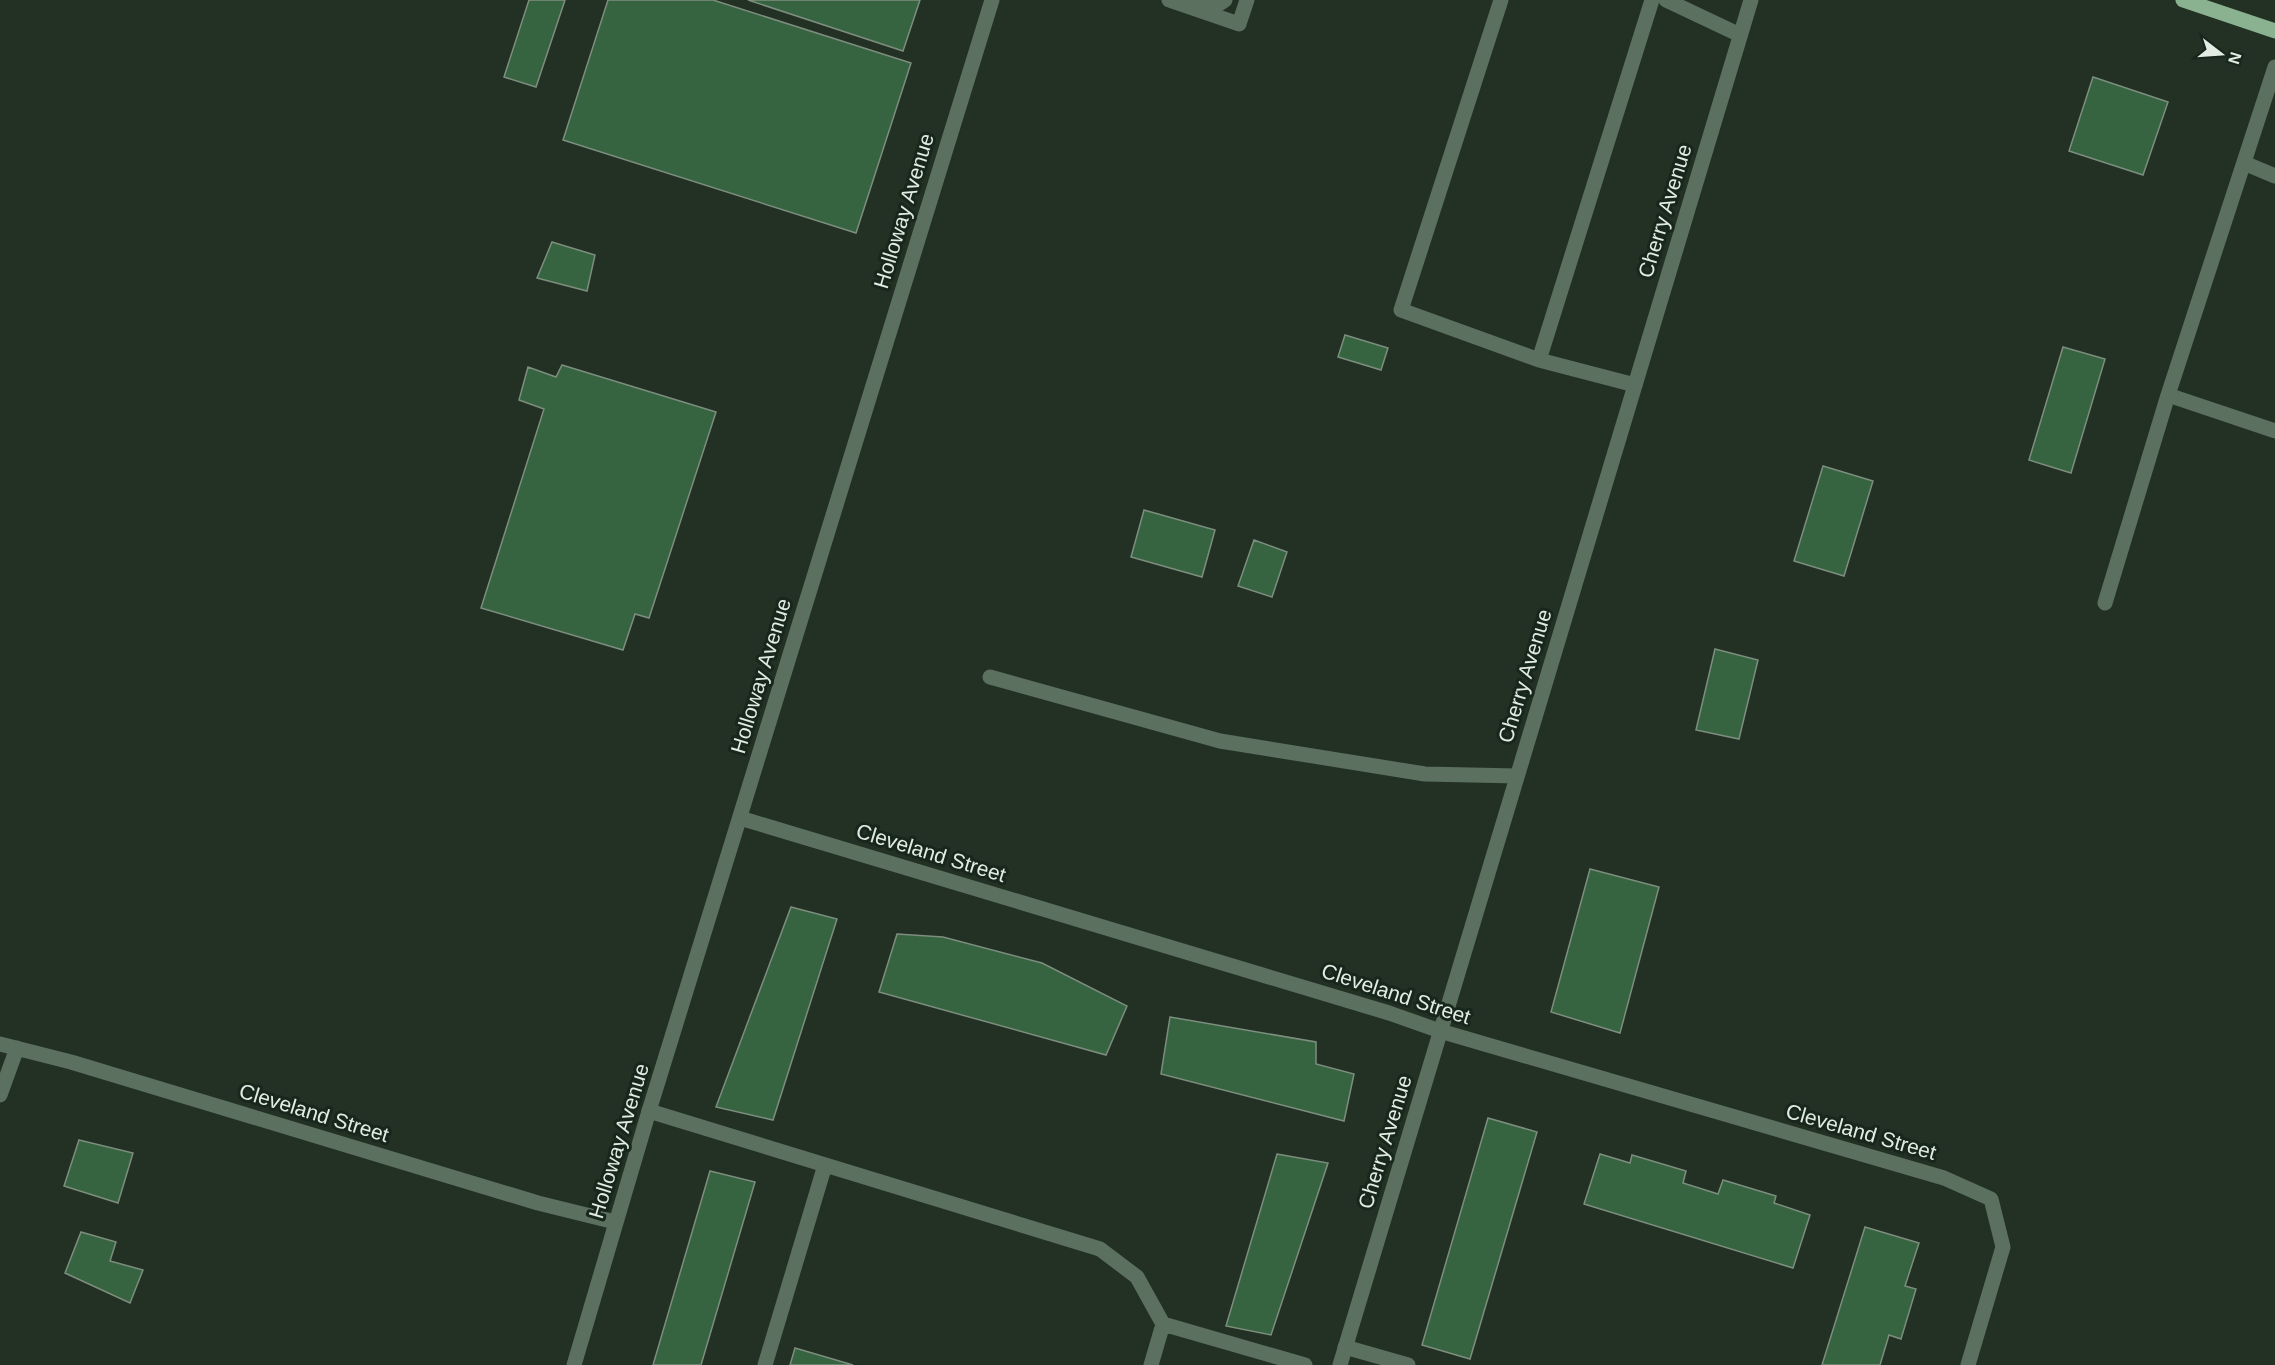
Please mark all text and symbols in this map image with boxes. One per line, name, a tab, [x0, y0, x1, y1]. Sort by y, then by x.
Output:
north arrow	[2191, 24, 2251, 84]
text: N	[2225, 50, 2245, 66]
street label: Holloway Avenue	[869, 131, 938, 291]
street label: Cherry Avenue	[1633, 141, 1696, 280]
street label: Holloway Avenue	[726, 596, 795, 756]
street label: Cherry Avenue	[1493, 606, 1556, 745]
street label: Cleveland Street	[854, 819, 1009, 886]
street label: Cleveland Street	[1319, 959, 1474, 1028]
street label: Holloway Avenue	[584, 1061, 653, 1221]
street label: Cherry Avenue	[1353, 1072, 1416, 1211]
street label: Cleveland Street	[237, 1079, 392, 1146]
street label: Cleveland Street	[1783, 1099, 1939, 1164]

